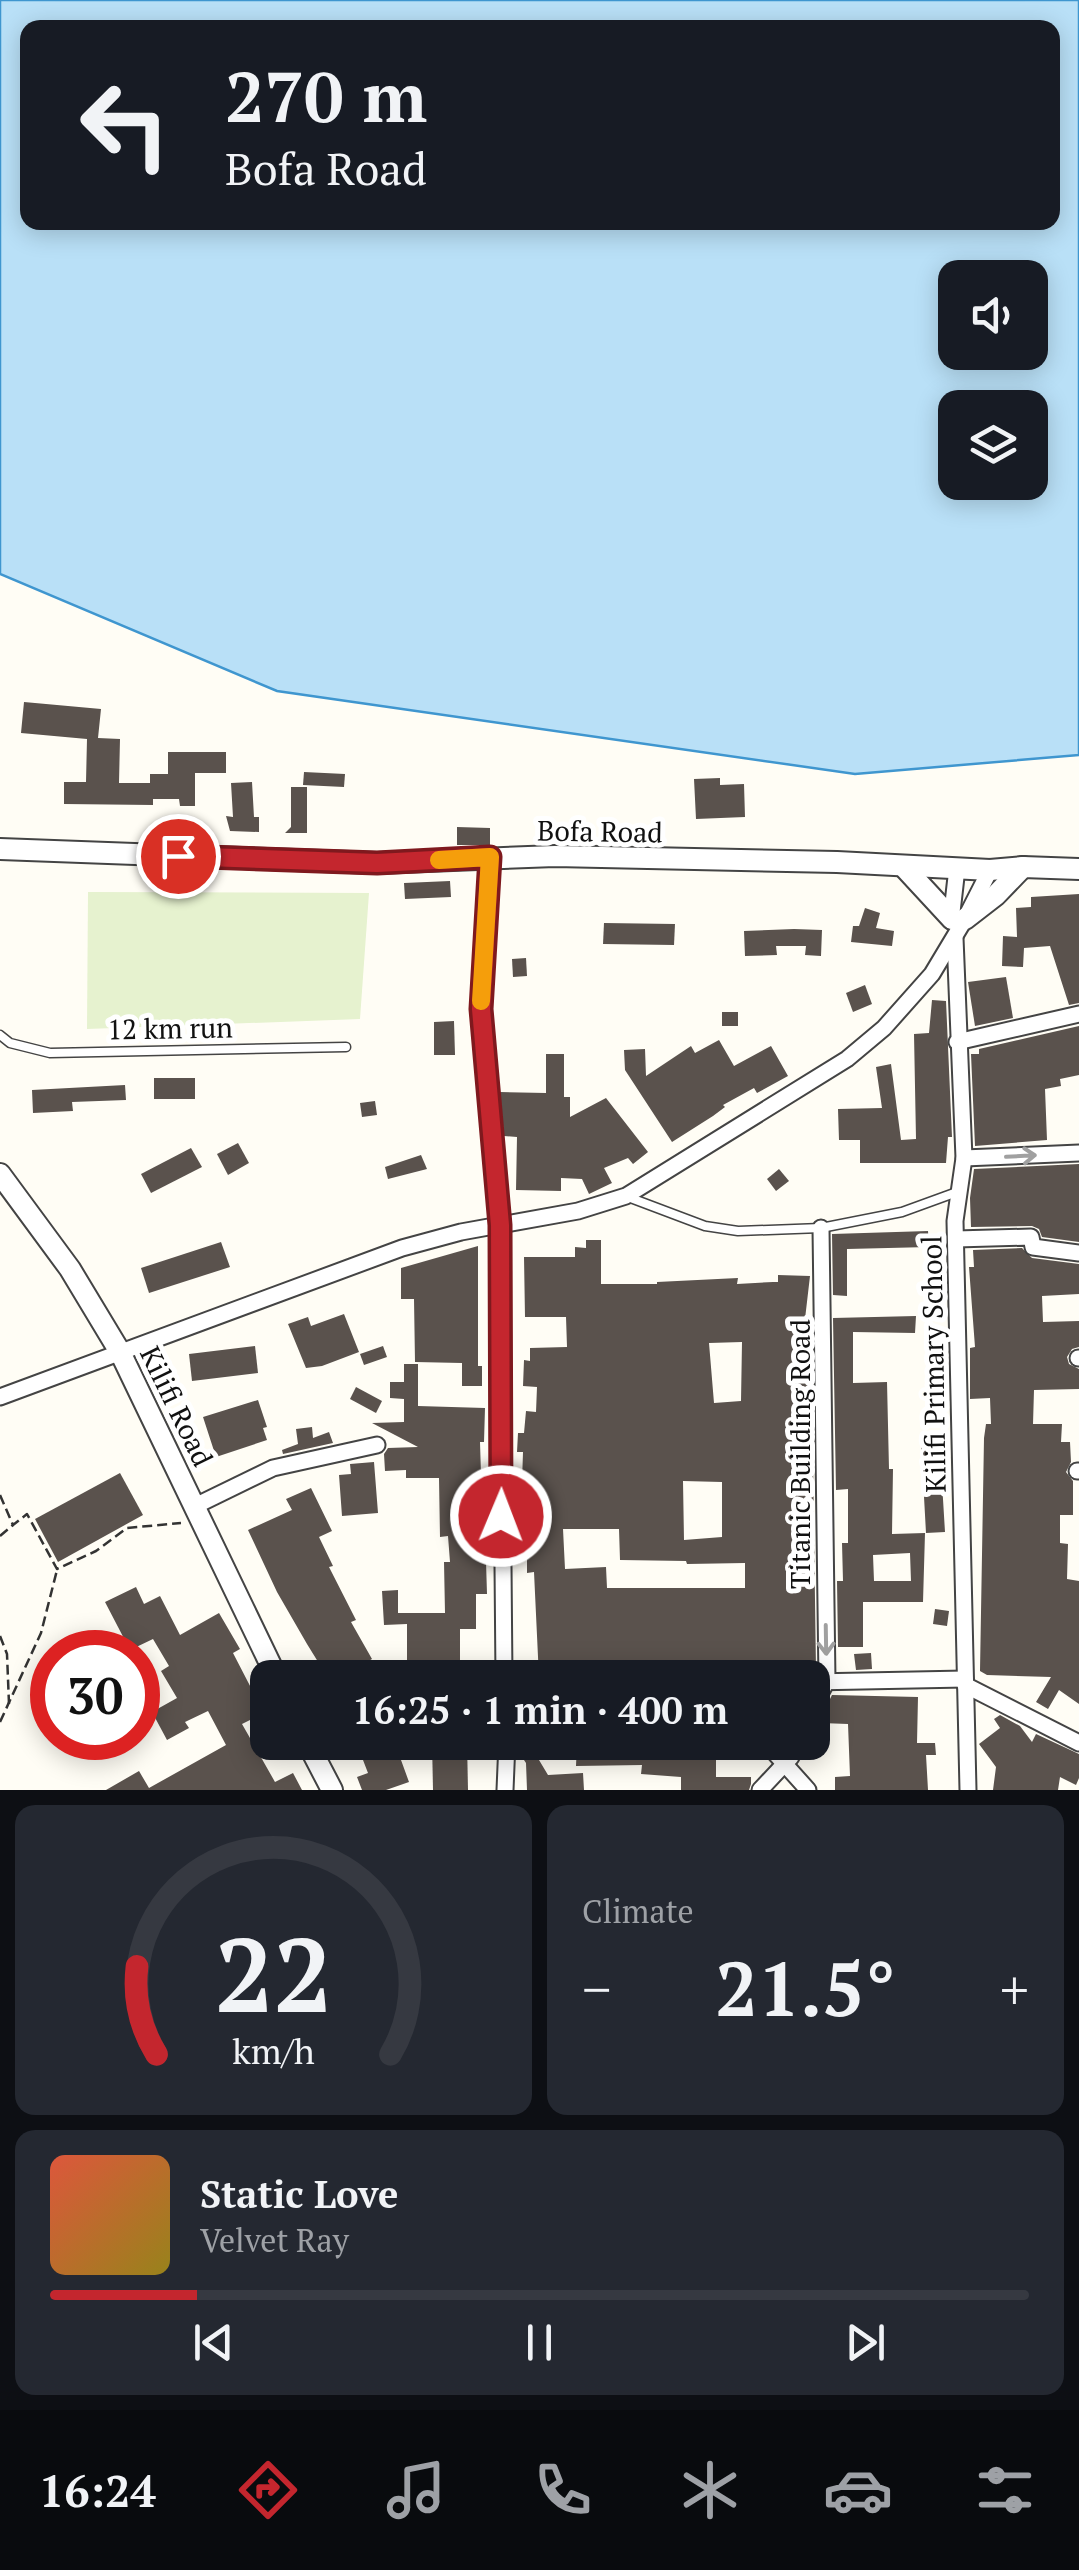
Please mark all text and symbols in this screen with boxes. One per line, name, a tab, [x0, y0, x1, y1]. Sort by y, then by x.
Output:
text: 270 m	[225, 49, 427, 142]
icon: left	[60, 60, 190, 190]
text: Bofa Road	[225, 138, 427, 198]
map controls	[938, 260, 1048, 500]
button: sound	[938, 260, 1048, 370]
button: layers	[938, 390, 1048, 500]
street label: Bofa Road	[537, 811, 663, 851]
pin	[136, 814, 221, 899]
icon: arrive	[151, 829, 206, 884]
street label: 12 km run	[107, 1008, 233, 1048]
one-way arrow	[1005, 1146, 1037, 1165]
street label: Kilifi Primary School	[912, 1235, 954, 1493]
street label: Titanic Building Road	[781, 1319, 818, 1589]
street label: Kilifi Road	[132, 1340, 222, 1472]
position arrow	[449, 1464, 553, 1568]
one-way arrow	[816, 1624, 835, 1656]
speed limit sign: 30	[30, 1630, 160, 1760]
text: 16:25 · 1 min · 400 m	[352, 1685, 728, 1735]
text: Climate	[582, 1890, 694, 1932]
text: 22	[215, 1904, 332, 2042]
text: 21.5°	[715, 1938, 896, 2037]
text: −	[582, 1952, 611, 2025]
text: +	[1000, 1952, 1029, 2025]
text: km/h	[232, 2027, 315, 2074]
text: Static Love	[200, 2169, 398, 2219]
text: Velvet Ray	[200, 2219, 349, 2261]
icon: previous	[186, 2315, 241, 2370]
icon: pause	[512, 2315, 567, 2370]
icon: next	[838, 2315, 893, 2370]
icon: directions	[233, 2455, 303, 2525]
icon: music	[381, 2455, 451, 2525]
icon: phone	[528, 2455, 598, 2525]
icon: climate	[675, 2455, 745, 2525]
icon: car	[823, 2455, 893, 2525]
icon: filters	[970, 2455, 1040, 2525]
text: 16:24	[39, 2460, 156, 2520]

